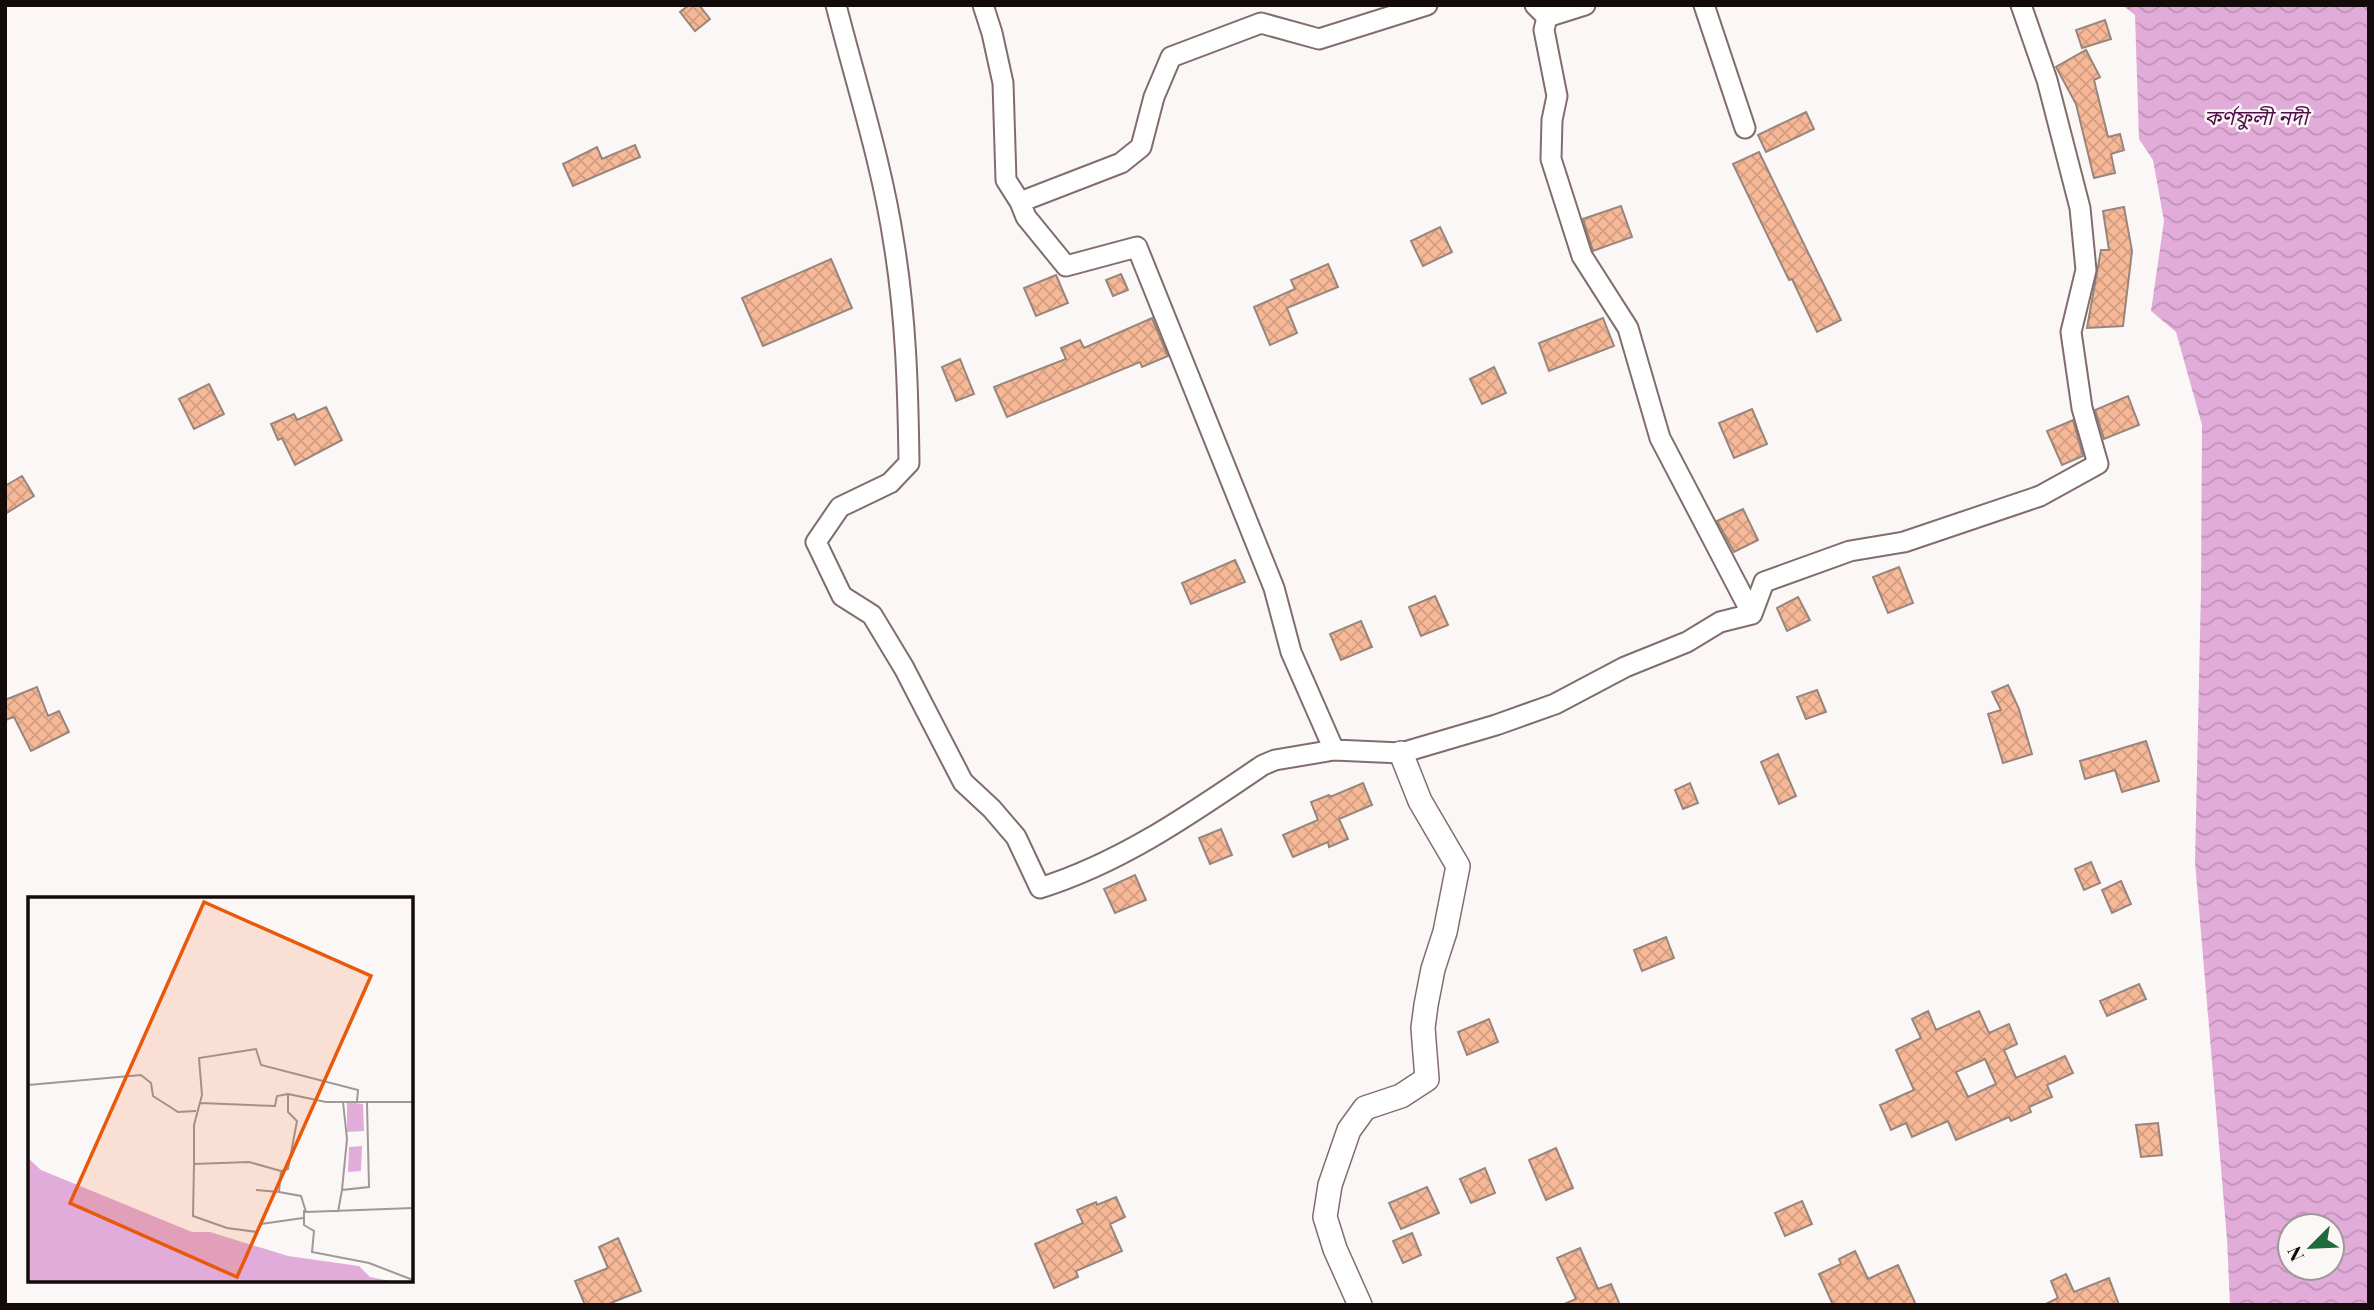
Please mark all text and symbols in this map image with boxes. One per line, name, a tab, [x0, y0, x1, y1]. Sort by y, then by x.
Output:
water label: কর্ণফুলী নদী	[2204, 102, 2312, 130]
inset map	[28, 897, 413, 1282]
north arrow	[2276, 1212, 2346, 1282]
text: N	[2280, 1243, 2309, 1266]

